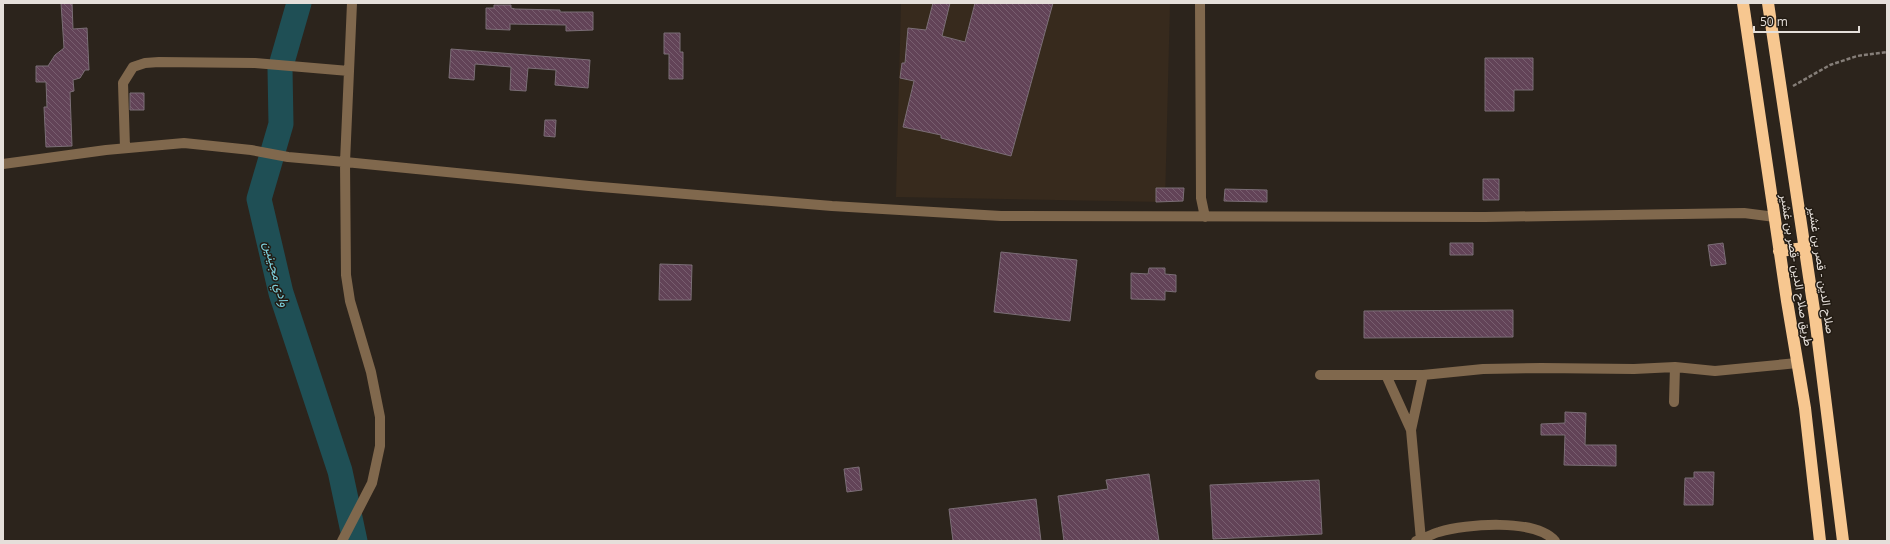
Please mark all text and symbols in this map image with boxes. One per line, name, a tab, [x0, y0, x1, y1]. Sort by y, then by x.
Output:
scale bar	[1754, 8, 1859, 34]
text: 50 m	[1760, 13, 1788, 30]
street label: طريق صلاح الدين -قصر بن غشير	[1775, 192, 1817, 348]
street label: صلاح الدين - قصر بن غشير	[1804, 204, 1839, 335]
water label: وادي مجينين	[258, 239, 294, 309]

